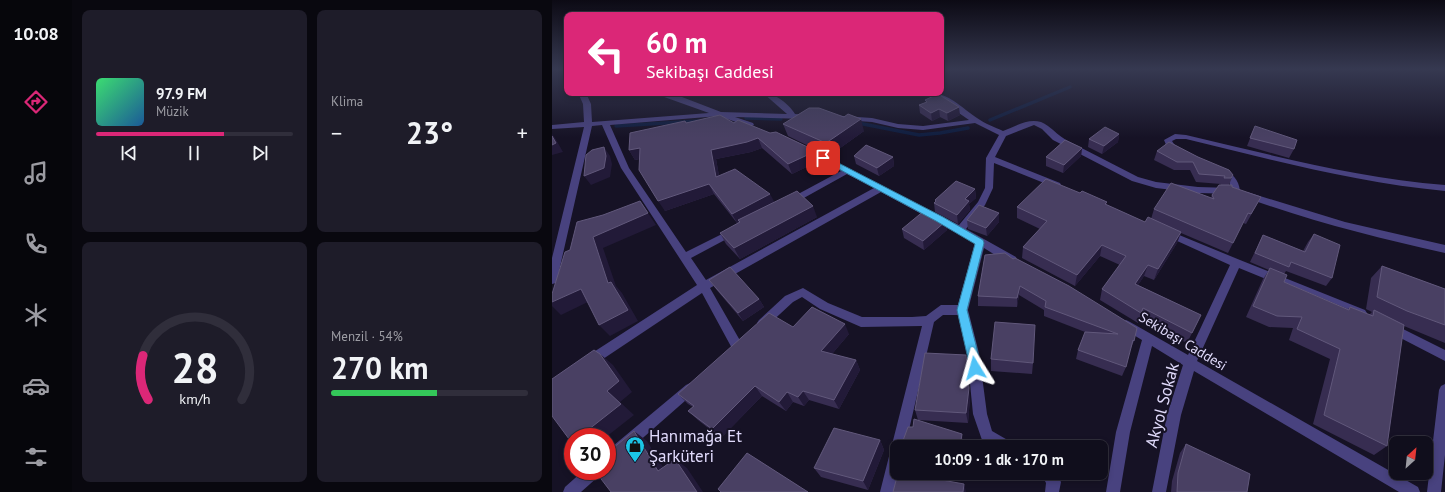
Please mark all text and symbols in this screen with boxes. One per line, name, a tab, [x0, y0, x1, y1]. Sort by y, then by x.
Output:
text: 10:08	[13, 22, 59, 45]
text: 60 m	[646, 24, 707, 61]
icon: left	[580, 28, 632, 80]
text: Sekibaşı Caddesi	[646, 60, 774, 83]
text: 97.9 FM	[156, 84, 207, 103]
icon: directions	[22, 88, 50, 116]
text: Klima	[331, 93, 363, 110]
text: Müzik	[156, 103, 189, 120]
text: 23°	[406, 113, 453, 152]
text: −	[331, 119, 342, 147]
text: +	[517, 119, 528, 147]
pin	[806, 141, 840, 175]
icon: previous	[118, 142, 140, 164]
icon: pause	[183, 142, 205, 164]
icon: next	[249, 142, 271, 164]
icon: arrive	[812, 147, 834, 169]
icon: music	[22, 159, 50, 187]
icon: phone	[22, 230, 50, 258]
icon: climate	[22, 301, 50, 329]
street label: Sekibaşı Caddesi	[1136, 308, 1230, 374]
text: Menzil · 54%	[331, 328, 403, 345]
text: 28	[171, 341, 218, 394]
position arrow	[954, 347, 996, 389]
text: 270 km	[331, 348, 429, 387]
street label: Akyol Sokak	[1140, 360, 1184, 450]
icon: car	[22, 372, 50, 400]
text: km/h	[179, 389, 210, 408]
place label: Hanımağa Et Şarküteri	[649, 425, 742, 467]
speed limit sign: 30	[564, 428, 616, 480]
shop icon: Hanımağa Et Şarküteri	[624, 435, 646, 463]
north arrow	[1389, 436, 1433, 480]
map controls	[1389, 436, 1433, 480]
icon: filters	[22, 443, 50, 471]
text: 10:09 · 1 dk · 170 m	[934, 450, 1064, 469]

